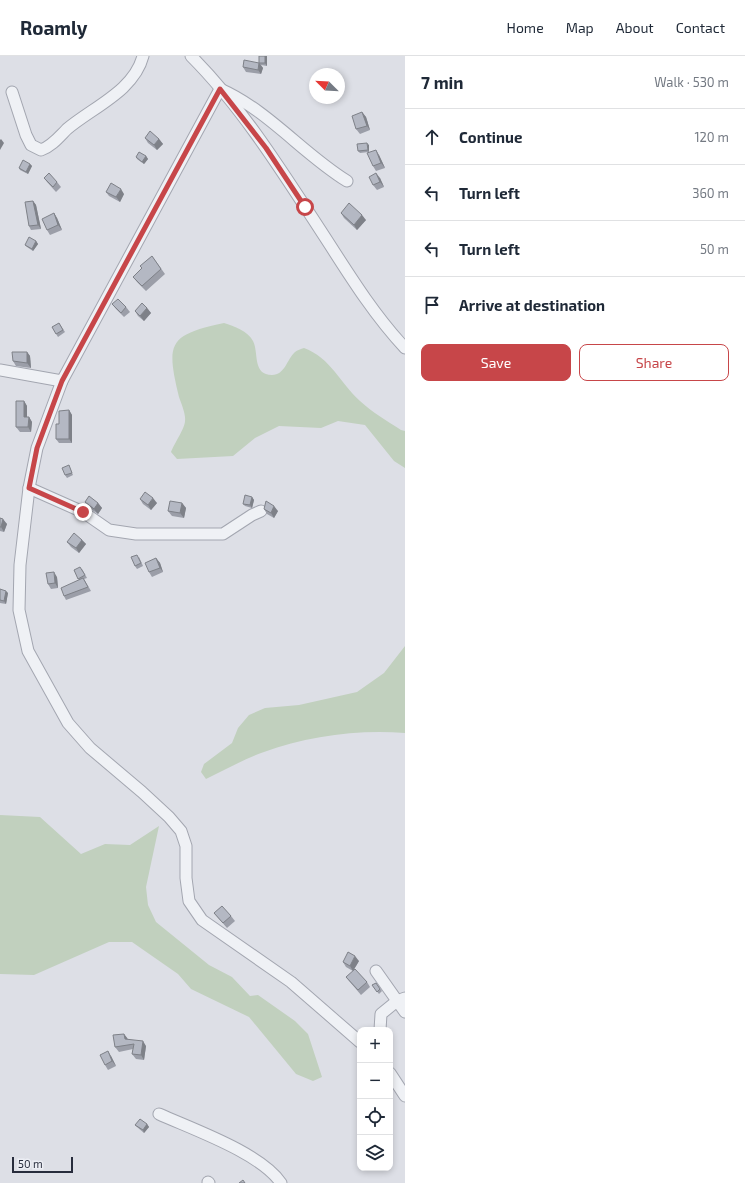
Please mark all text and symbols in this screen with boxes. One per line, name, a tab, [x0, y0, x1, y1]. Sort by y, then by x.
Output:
text: Roamly	[20, 16, 87, 39]
text: Home	[507, 19, 544, 36]
text: Map	[566, 19, 594, 36]
text: About	[616, 19, 654, 36]
text: Contact	[676, 19, 725, 36]
north arrow	[309, 68, 345, 104]
text: 7 min	[421, 72, 464, 92]
text: Walk · 530 m	[654, 74, 729, 90]
icon: ahead	[421, 126, 443, 148]
text: Continue	[459, 128, 522, 146]
text: 120 m	[694, 129, 729, 145]
icon: left	[421, 182, 443, 204]
text: Turn left	[459, 184, 520, 202]
text: 360 m	[692, 185, 729, 201]
route start	[296, 198, 314, 216]
icon: left	[421, 238, 443, 260]
text: Turn left	[459, 240, 520, 258]
text: 50 m	[700, 241, 729, 257]
icon: arrive	[421, 294, 443, 316]
text: Arrive at destination	[459, 296, 605, 314]
button: Save	[421, 344, 571, 381]
button: Share	[579, 344, 729, 381]
route end	[74, 503, 92, 521]
map controls	[357, 1027, 393, 1171]
button: +	[357, 1027, 393, 1063]
button: −	[357, 1063, 393, 1099]
button: locate	[357, 1099, 393, 1135]
button: layers	[357, 1135, 393, 1171]
scale bar	[12, 1155, 73, 1174]
text: 50 m	[18, 1157, 43, 1170]

